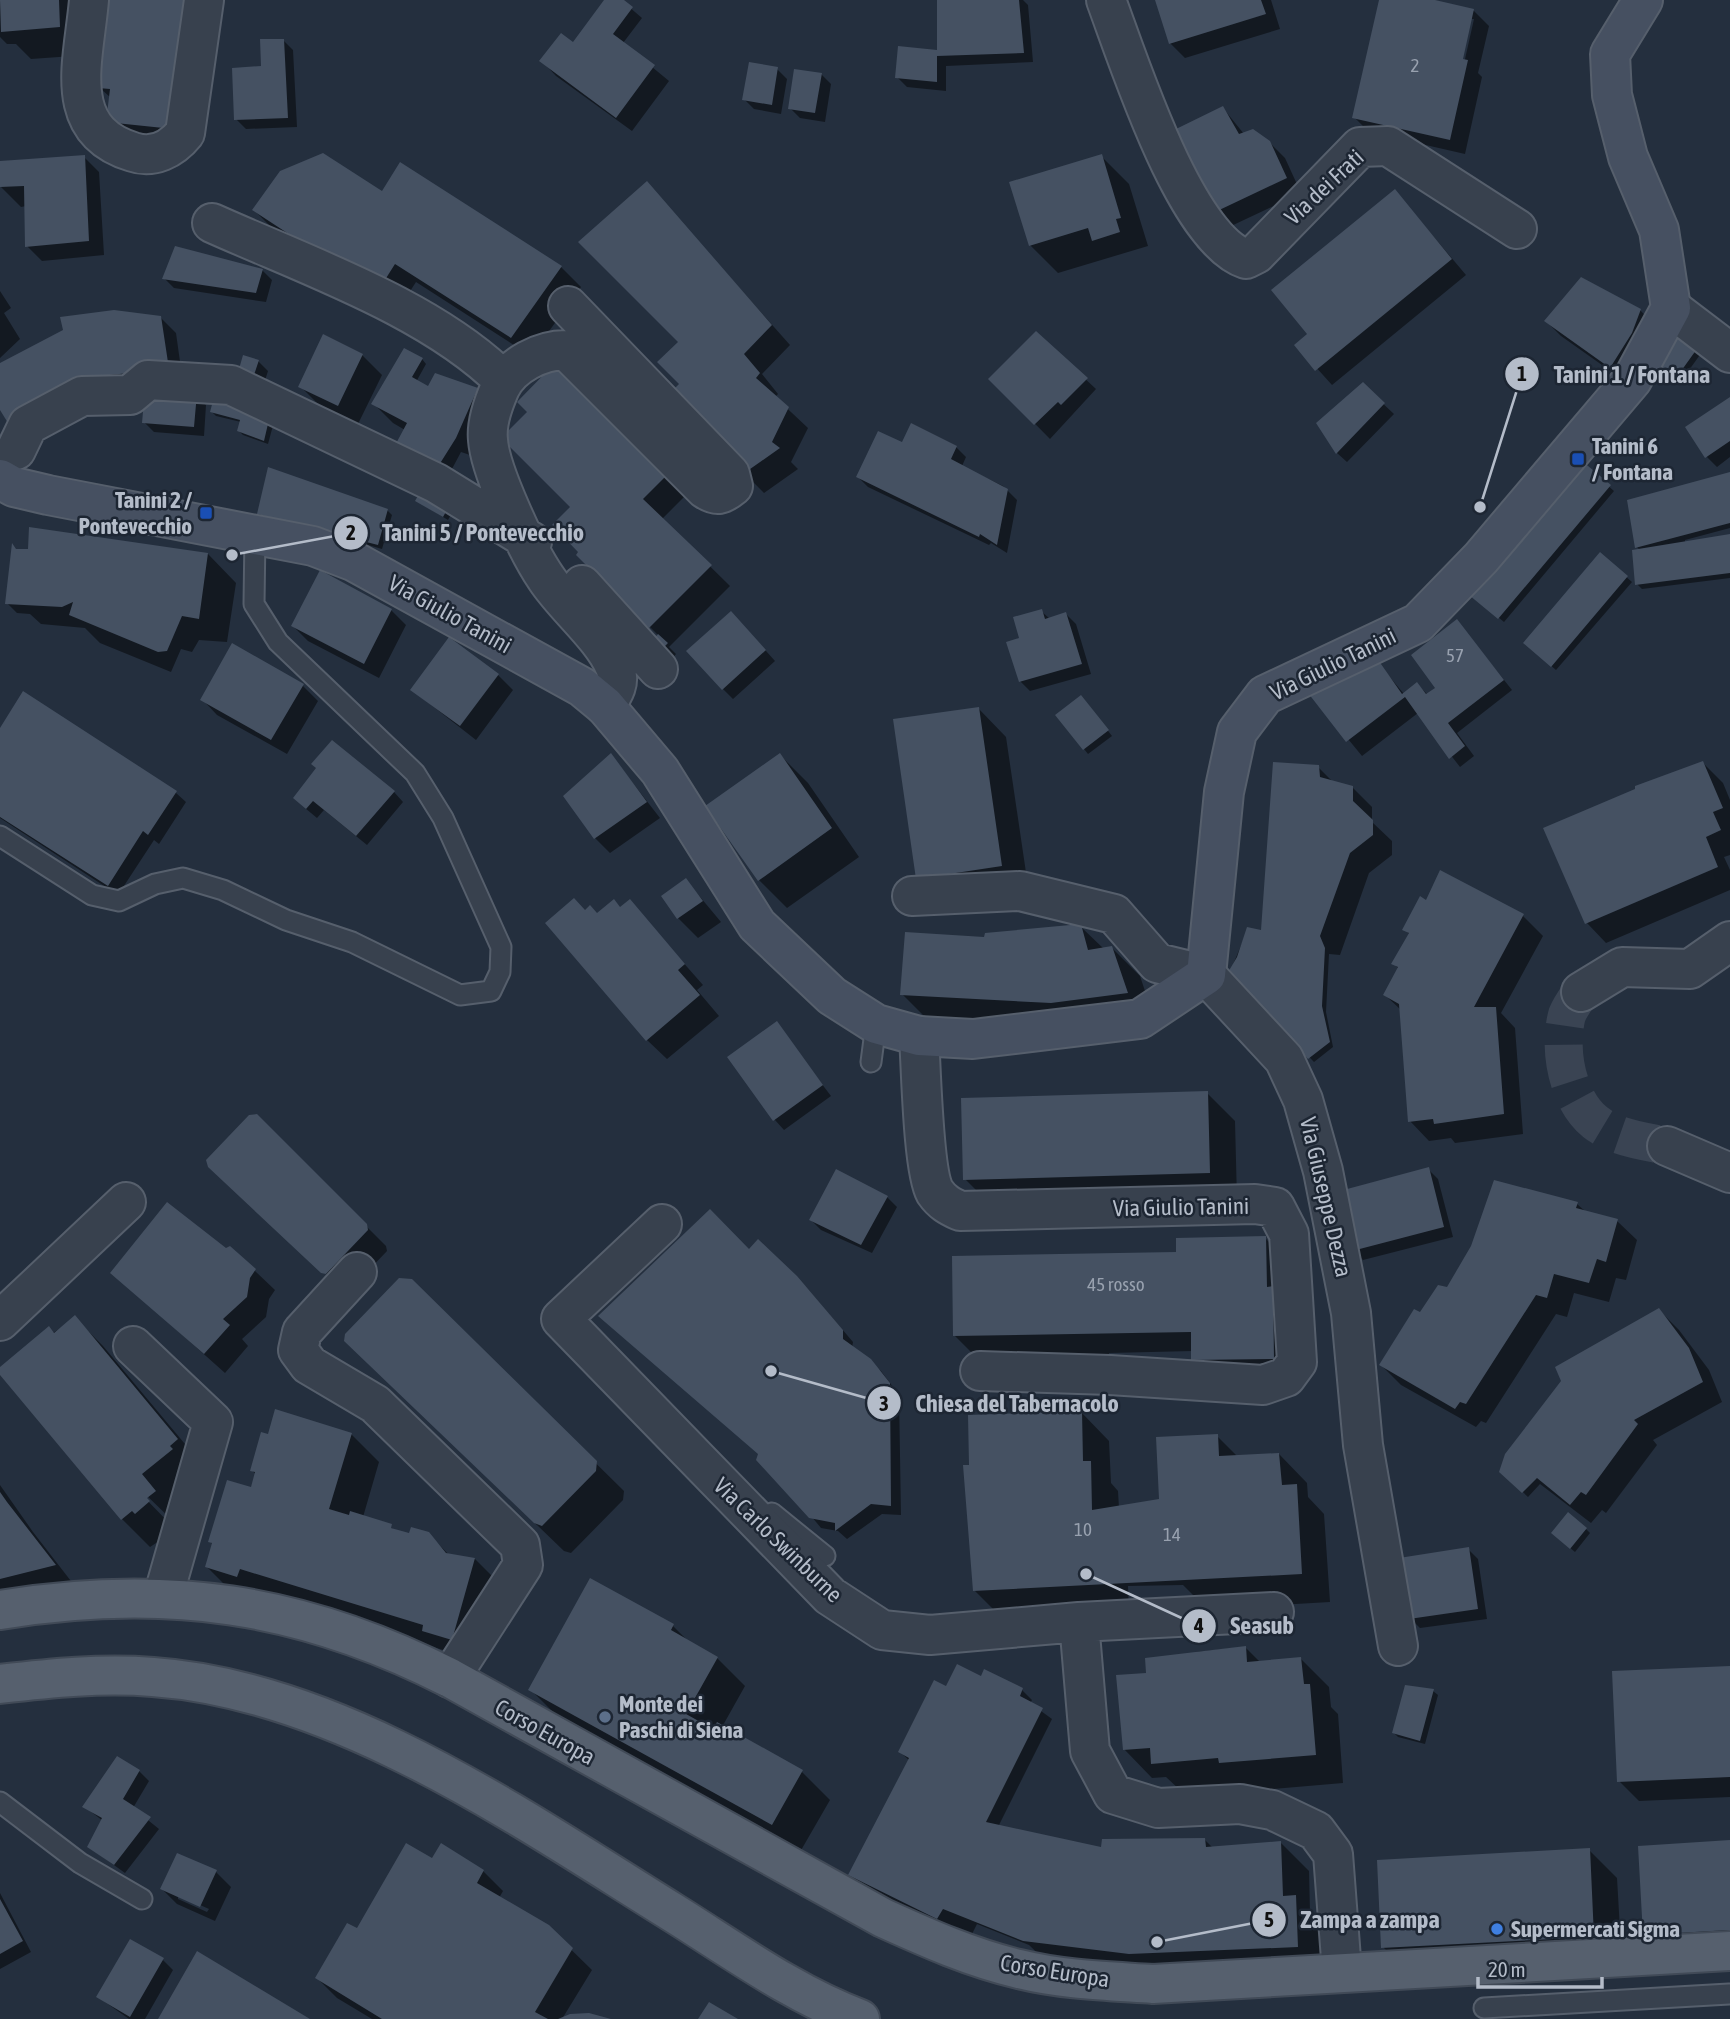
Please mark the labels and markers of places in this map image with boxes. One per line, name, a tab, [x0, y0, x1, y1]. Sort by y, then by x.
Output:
callout: Tanini 1 / Fontana	[1505, 352, 1725, 397]
place label: Tanini 6 / Fontana	[1592, 433, 1673, 485]
marker: Tanini 6 / Fontana	[1570, 451, 1586, 467]
place label: Tanini 2 / Pontevecchio	[79, 487, 192, 539]
marker: Tanini 2 / Pontevecchio	[198, 505, 214, 521]
callout: Tanini 5 / Pontevecchio	[333, 510, 598, 555]
callout: Chiesa del Tabernacolo	[867, 1381, 1133, 1426]
callout: Seasub	[1181, 1603, 1308, 1648]
place label: Monte dei Paschi di Siena	[619, 1691, 744, 1743]
marker: Monte dei Paschi di Siena	[597, 1709, 613, 1725]
callout: Zampa a zampa	[1252, 1897, 1454, 1942]
place label: Supermercati Sigma	[1511, 1916, 1680, 1942]
marker: Supermercati Sigma	[1489, 1921, 1505, 1937]

